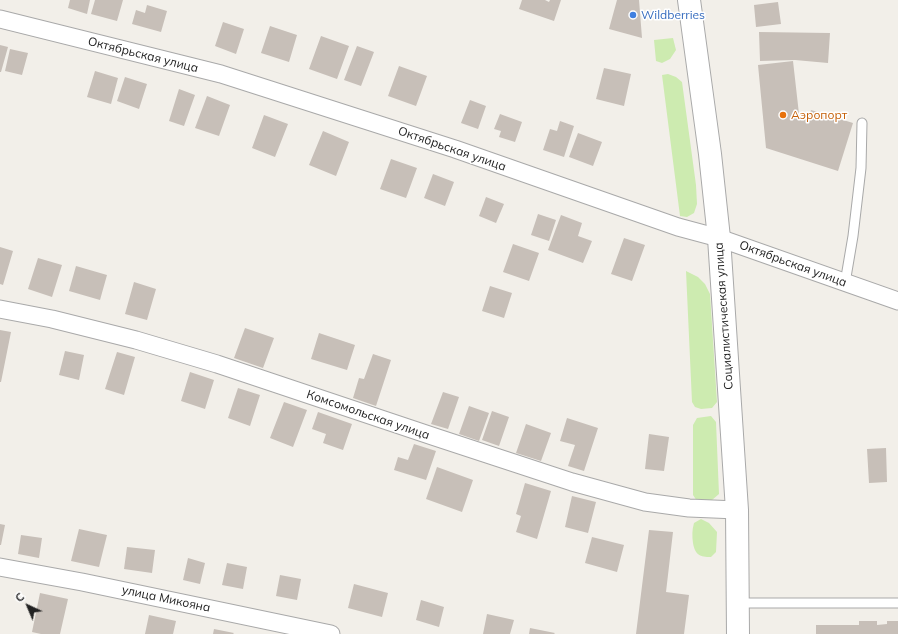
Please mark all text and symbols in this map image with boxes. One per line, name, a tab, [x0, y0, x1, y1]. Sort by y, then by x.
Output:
place label: Wildberries	[641, 8, 705, 22]
marker: Wildberries	[628, 10, 638, 20]
street label: Октябрьская улица	[86, 34, 200, 76]
place label: Аэропорт	[791, 108, 847, 122]
marker: Аэропорт	[778, 110, 788, 120]
street label: Октябрьская улица	[396, 124, 508, 174]
street label: Октябрьская улица	[737, 238, 849, 290]
street label: Социалистическая улица	[712, 242, 736, 390]
street label: Комсомольская улица	[305, 387, 431, 443]
street label: улица Микояна	[120, 583, 212, 615]
north arrow	[8, 586, 48, 626]
text: С	[12, 590, 27, 605]

